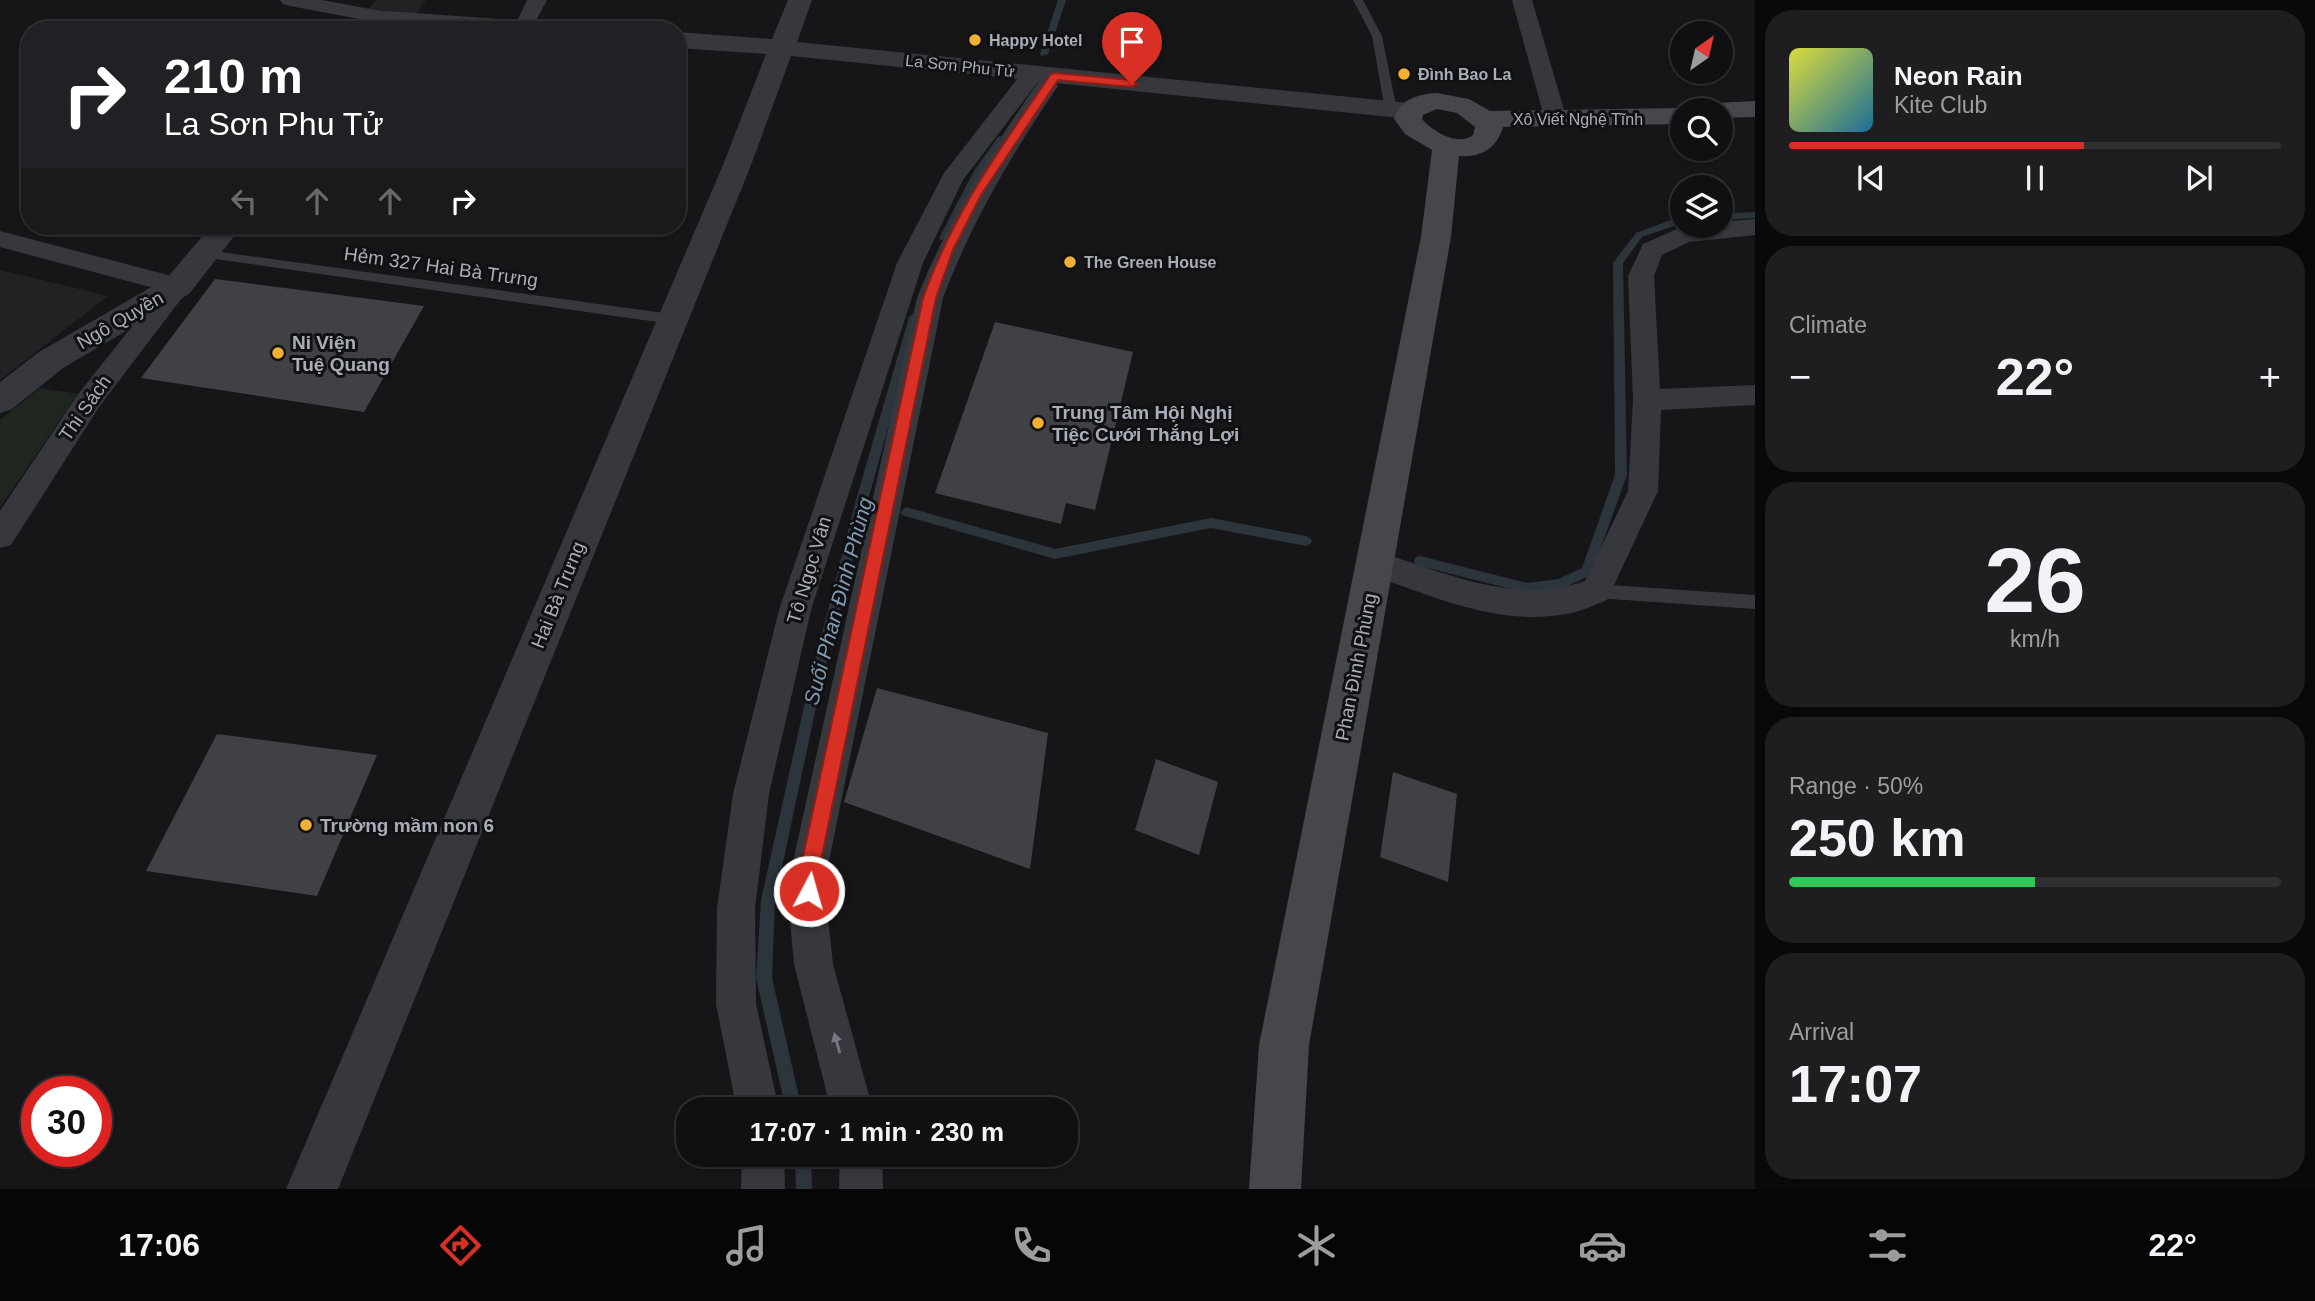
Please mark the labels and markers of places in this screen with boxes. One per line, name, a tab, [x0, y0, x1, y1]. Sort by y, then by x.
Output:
pin	[1102, 12.0, 1162, 84]
marker: Happy Hotel	[967, 32, 983, 48]
place label: Happy Hotel	[989, 32, 1082, 49]
marker: Đình Bao La	[1396, 66, 1412, 82]
place label: Đình Bao La	[1418, 66, 1511, 83]
marker: The Green House	[1062, 254, 1078, 270]
place label: The Green House	[1084, 254, 1217, 271]
place label: Ni Viện Tuệ Quang	[292, 332, 390, 375]
marker: Ni Viện Tuệ Quang	[270, 345, 286, 361]
place label: Trung Tâm Hội Nghị Tiệc Cưới Thắng Lợi	[1052, 402, 1239, 445]
marker: Trung Tâm Hội Nghị Tiệc Cưới Thắng Lợi	[1030, 415, 1046, 431]
place label: Trường mầm non 6	[320, 815, 494, 836]
marker: Trường mầm non 6	[298, 817, 314, 833]

